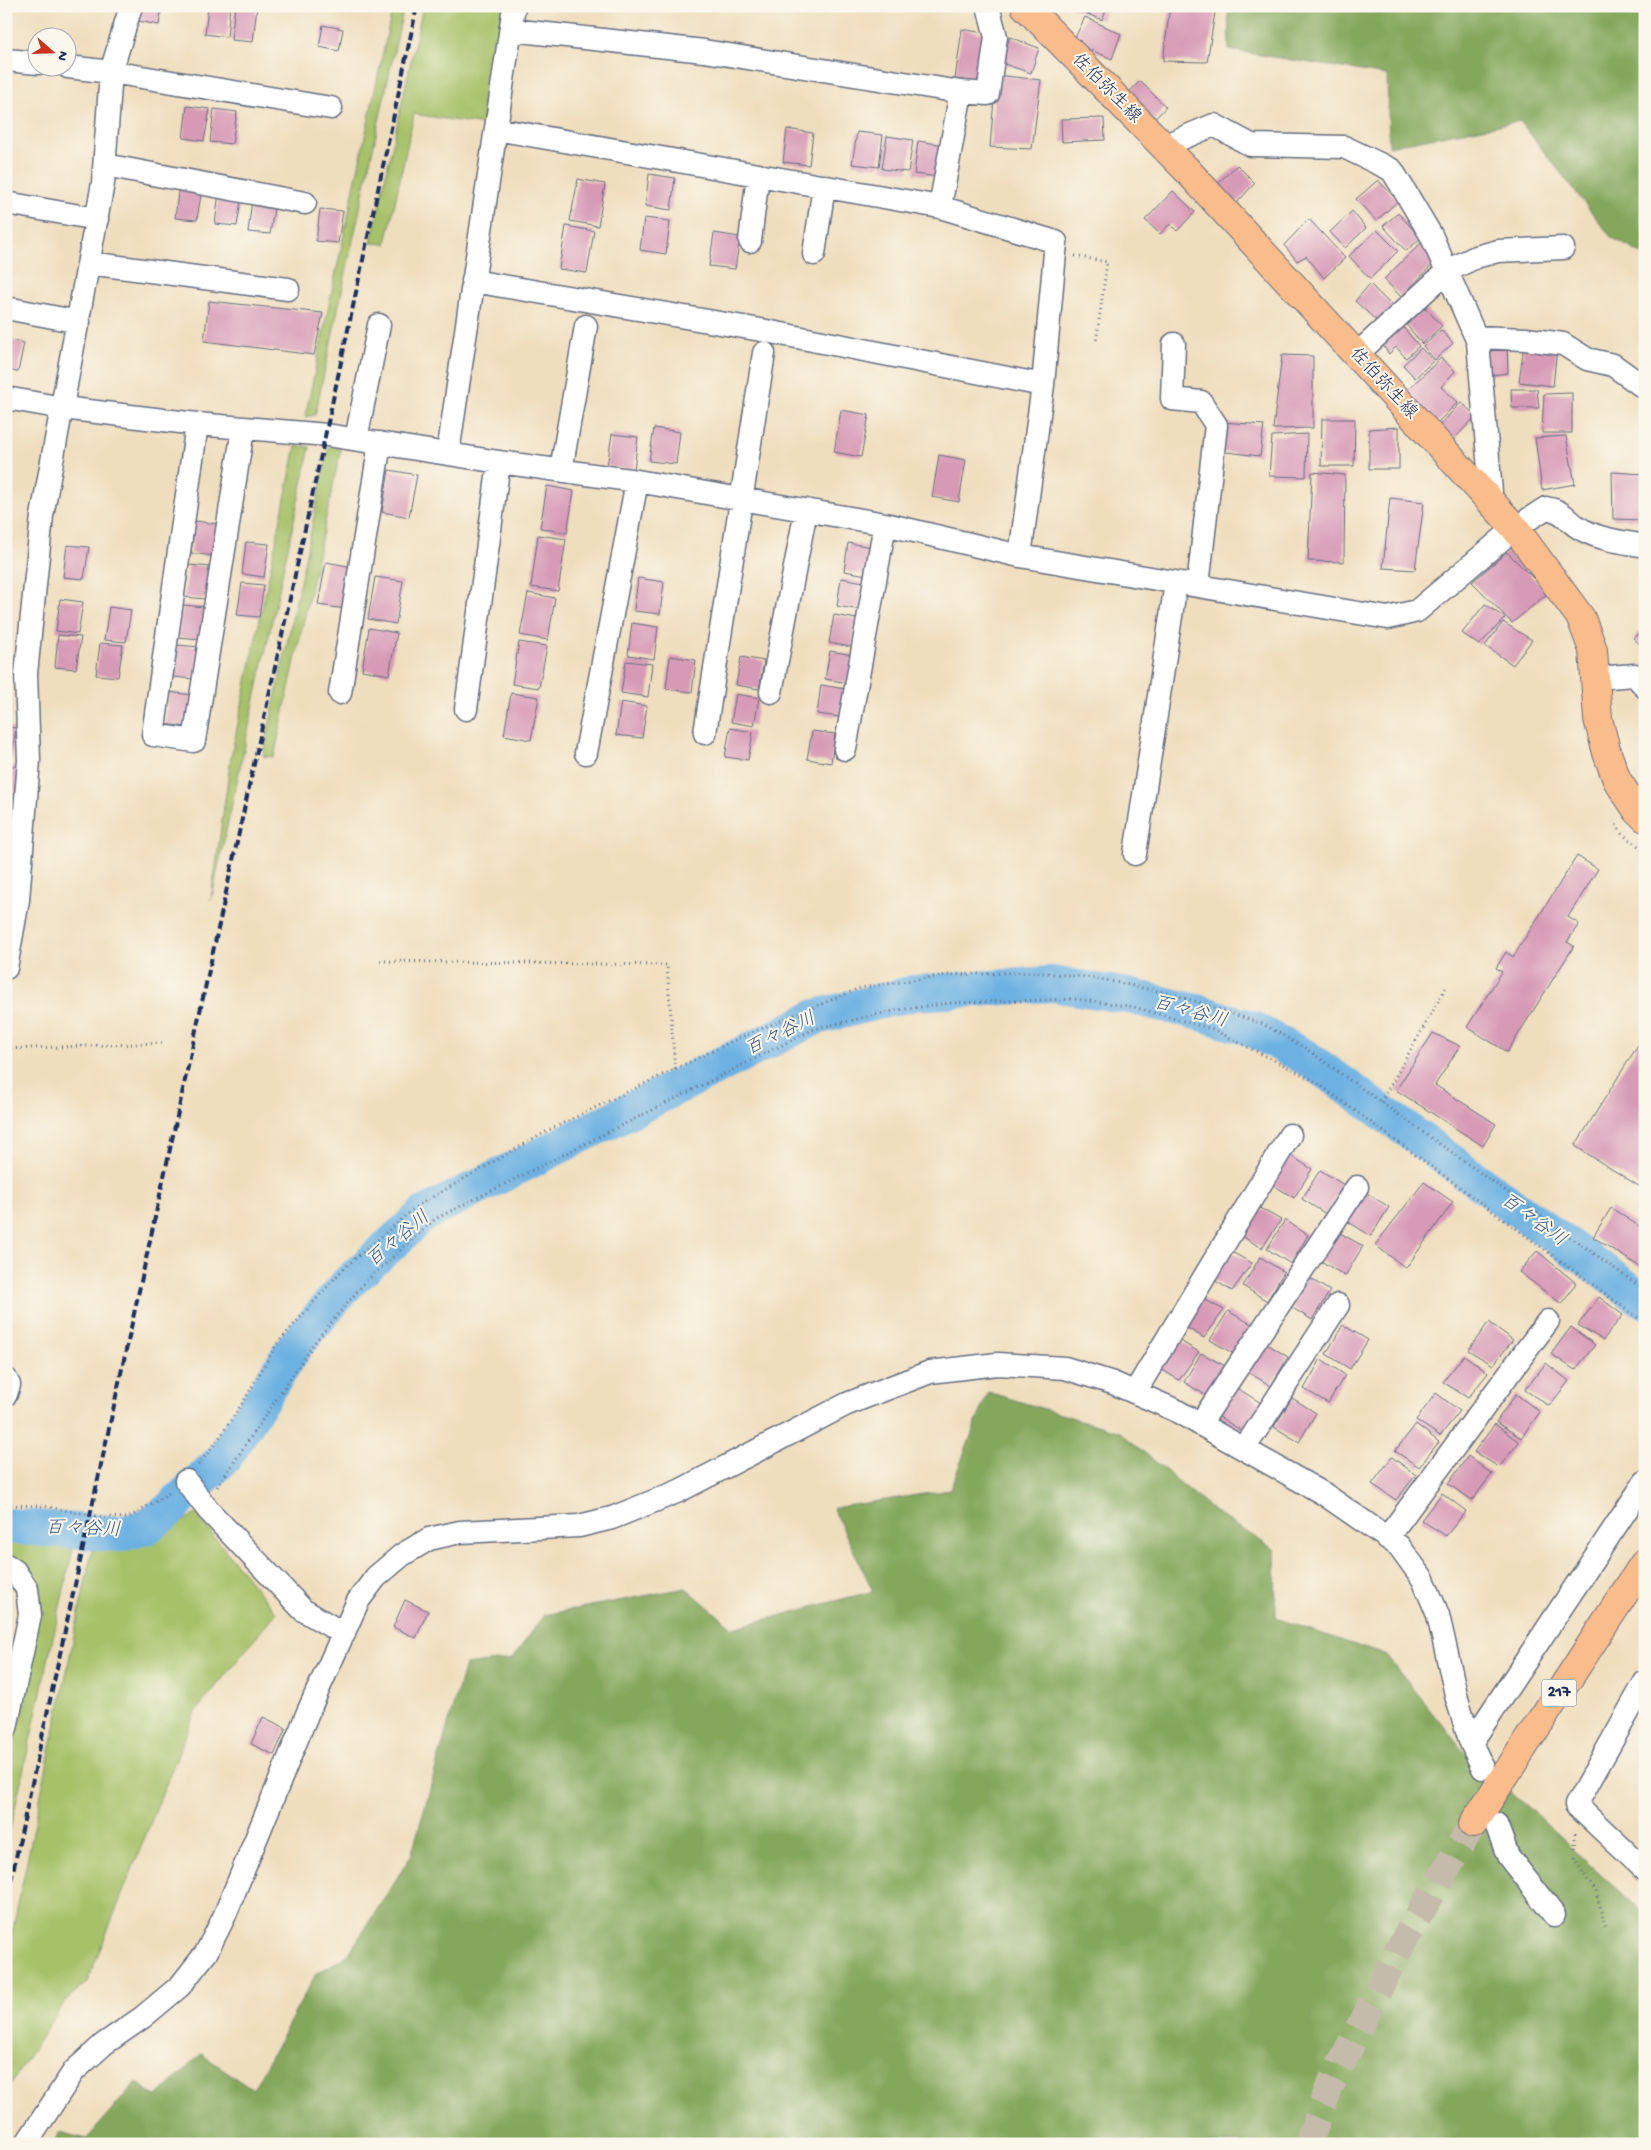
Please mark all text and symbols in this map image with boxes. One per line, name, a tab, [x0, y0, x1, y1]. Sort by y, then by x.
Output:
north arrow	[28, 28, 78, 78]
text: N	[52, 48, 71, 63]
street label: 佐伯弥生線	[1067, 49, 1146, 128]
street label: 佐伯弥生線	[1345, 343, 1422, 424]
water label: 百々谷川	[1150, 992, 1230, 1034]
water label: 百々谷川	[742, 1008, 820, 1062]
water label: 百々谷川	[1495, 1189, 1571, 1253]
water label: 百々谷川	[362, 1207, 436, 1273]
water label: 百々谷川	[45, 1517, 121, 1543]
road number: 217	[1542, 1680, 1576, 1706]

